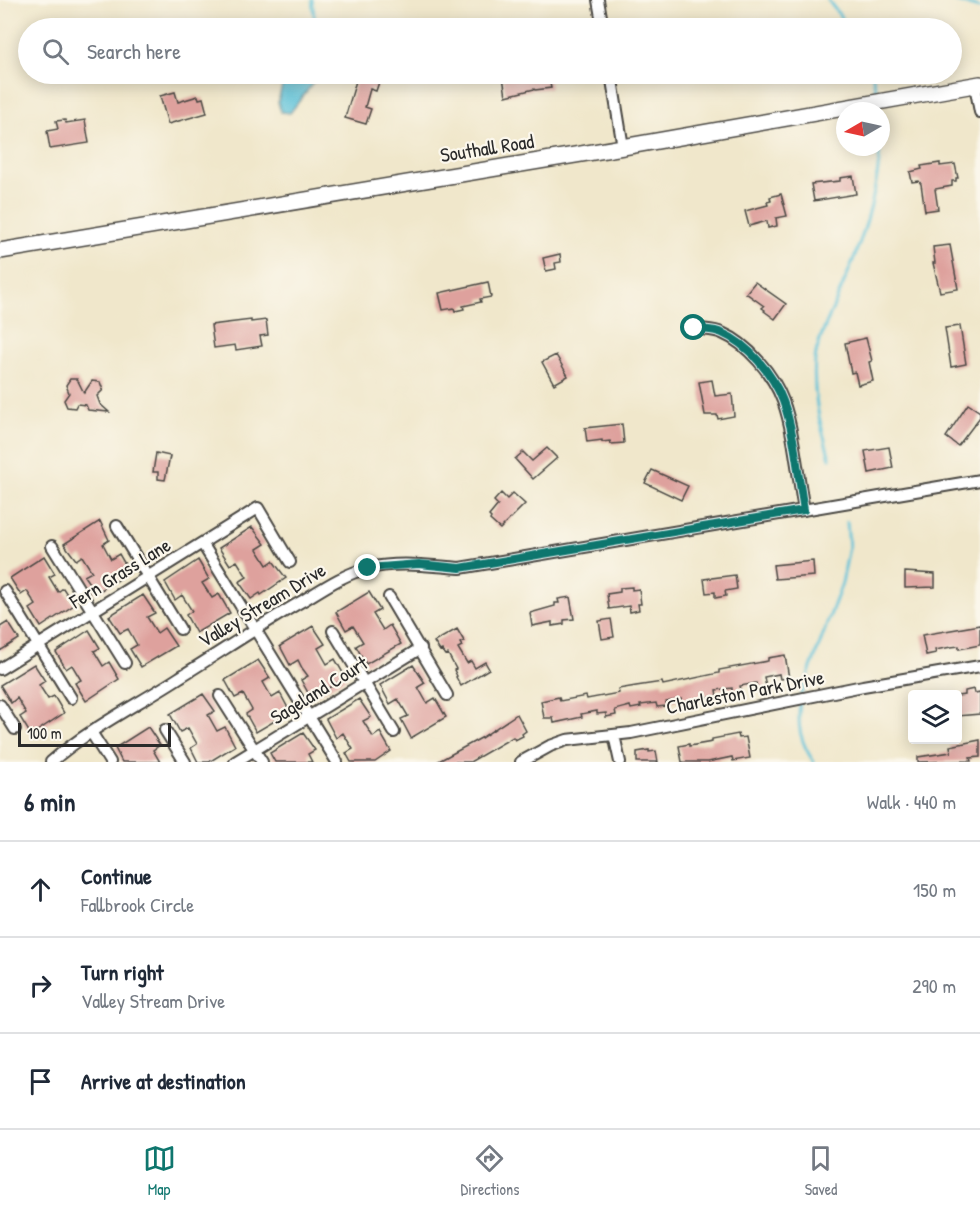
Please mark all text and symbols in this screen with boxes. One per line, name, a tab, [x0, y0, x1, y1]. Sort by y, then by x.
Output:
search box	[18, 18, 962, 84]
icon: search	[39, 35, 72, 68]
text: Search here	[87, 36, 181, 66]
north arrow	[836, 102, 890, 156]
street label: Southall Road	[438, 127, 536, 168]
route start	[680, 314, 706, 340]
street label: Fern Grass Lane	[63, 531, 175, 615]
route end	[354, 554, 380, 580]
street label: Valley Stream Drive	[193, 556, 330, 653]
street label: Sageland Court	[265, 648, 374, 730]
street label: Charleston Park Drive	[664, 663, 826, 720]
map controls	[908, 690, 962, 744]
button: layers	[908, 690, 962, 744]
scale bar	[18, 720, 171, 748]
text: 100 m	[27, 722, 62, 744]
text: 6 min	[24, 784, 76, 819]
text: Walk · 440 m	[867, 788, 956, 815]
text: Continue	[81, 861, 152, 891]
icon: ahead	[24, 873, 57, 906]
text: 150 m	[913, 876, 956, 903]
text: Fallbrook Circle	[81, 891, 194, 918]
text: Turn right	[81, 957, 164, 987]
icon: right	[24, 969, 57, 1002]
text: 290 m	[912, 972, 956, 999]
text: Valley Stream Drive	[81, 987, 225, 1014]
icon: arrive	[24, 1065, 57, 1098]
text: Arrive at destination	[81, 1066, 246, 1096]
tab: Map	[143, 1142, 176, 1200]
tab: Directions	[461, 1142, 519, 1200]
tab: Saved	[804, 1142, 837, 1200]

